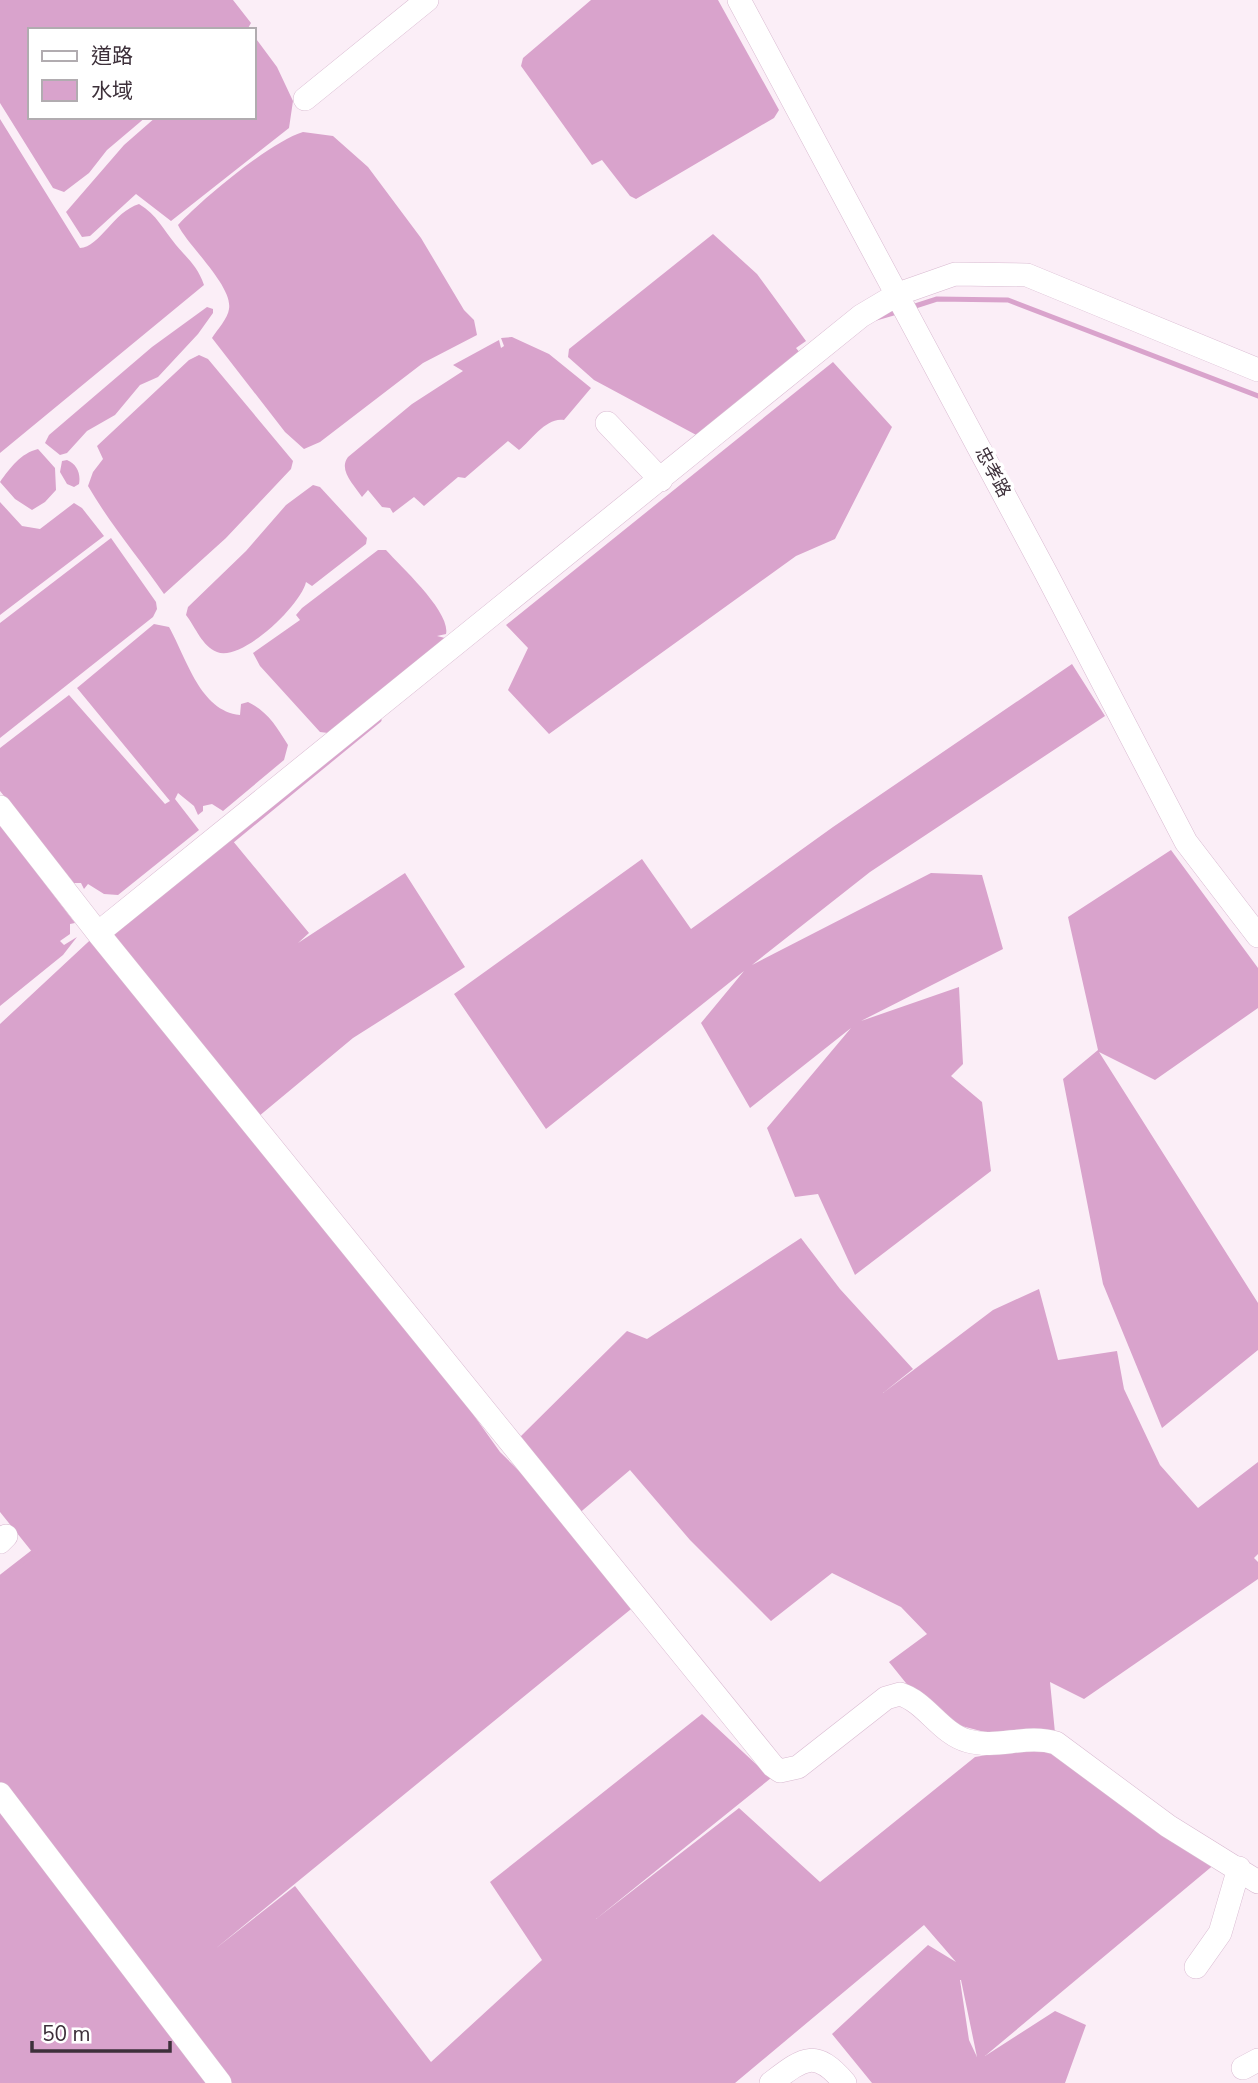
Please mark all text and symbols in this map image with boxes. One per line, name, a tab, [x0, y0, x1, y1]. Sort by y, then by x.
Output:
legend	[28, 28, 256, 119]
text: 道路	[91, 42, 133, 70]
text: 水域	[91, 77, 133, 105]
street label: 忠孝路	[970, 443, 1016, 501]
scale bar	[32, 2010, 170, 2054]
text: 50 m	[42, 2020, 91, 2048]

